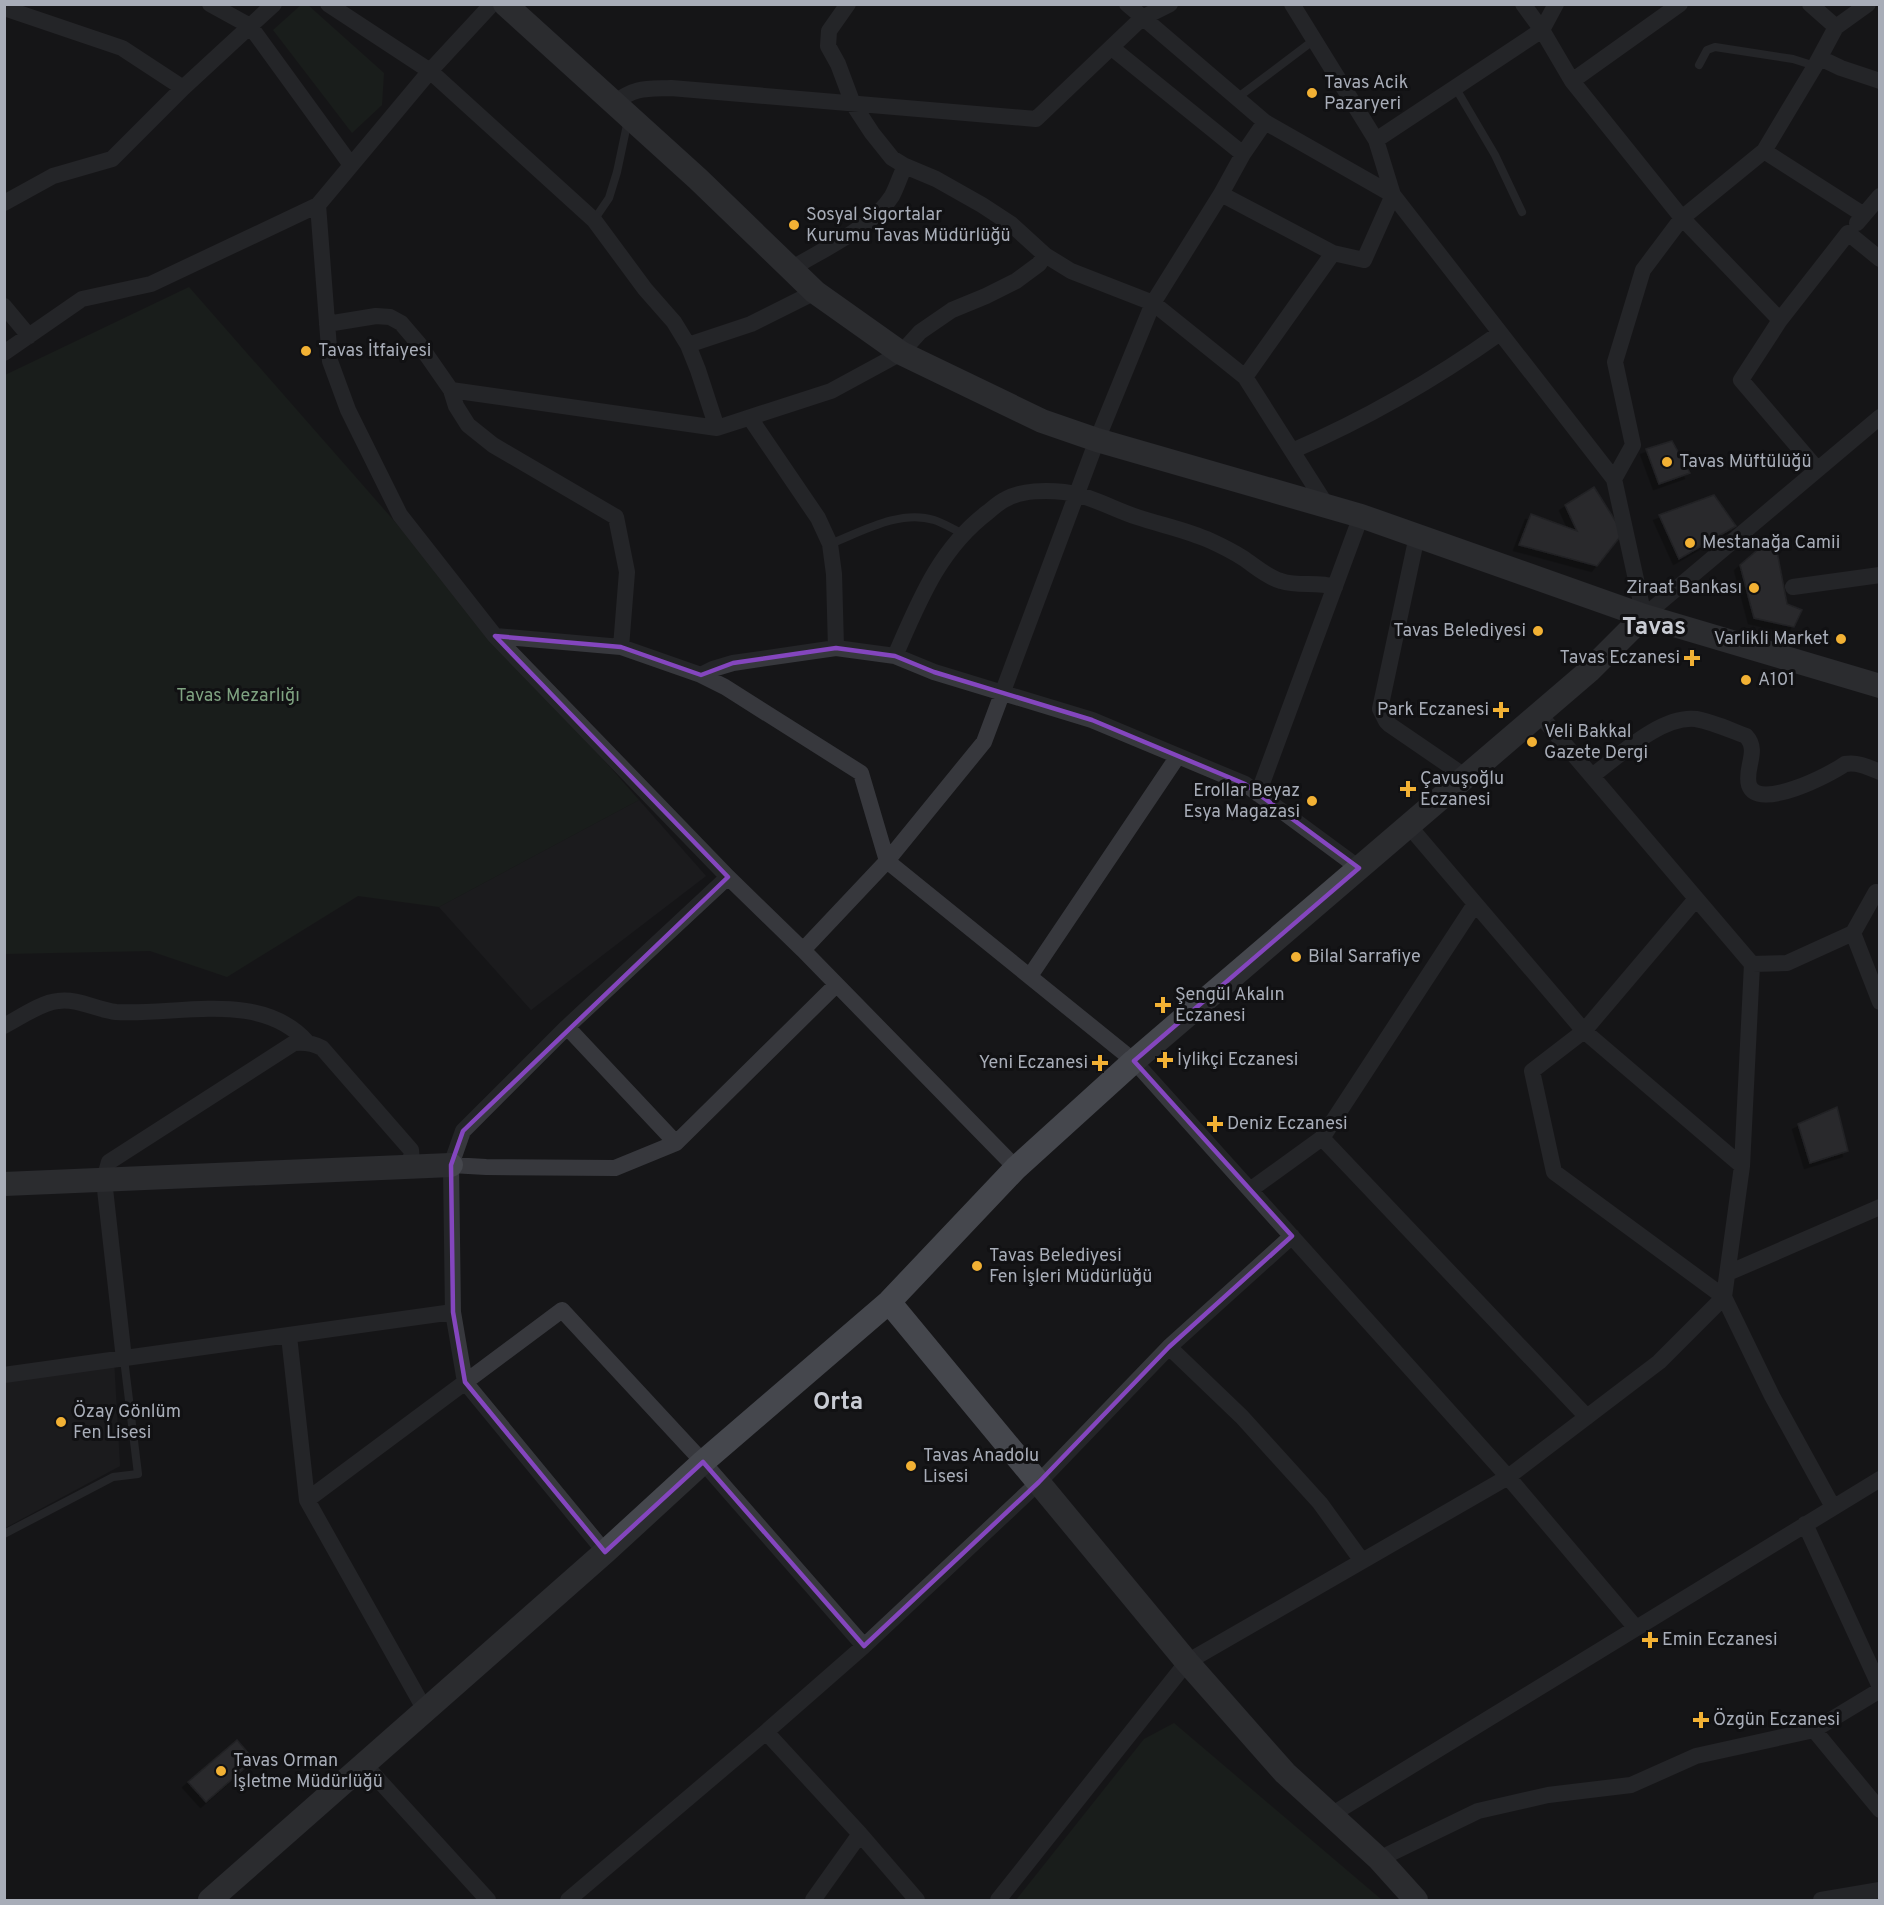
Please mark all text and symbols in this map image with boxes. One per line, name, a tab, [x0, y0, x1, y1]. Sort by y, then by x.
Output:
place label: Tavas Acik Pazaryeri	[1324, 72, 1408, 116]
marker: Tavas Acik Pazaryeri	[1305, 86, 1319, 100]
place label: Sosyal Sigortalar Kurumu Tavas Müdürlüğü	[806, 204, 1011, 248]
marker: Sosyal Sigortalar Kurumu Tavas Müdürlüğü	[787, 218, 801, 232]
place label: Tavas İtfaiyesi	[318, 338, 431, 363]
marker: Tavas İtfaiyesi	[299, 344, 313, 358]
place label: Tavas Müftülüğü	[1679, 451, 1812, 474]
marker: Tavas Müftülüğü	[1660, 455, 1674, 469]
place label: Mestanağa Camii	[1702, 532, 1840, 555]
marker: Mestanağa Camii	[1683, 536, 1697, 550]
place label: Ziraat Bankası	[1626, 577, 1742, 600]
marker: Ziraat Bankası	[1747, 581, 1761, 595]
district label: Tavas	[1622, 613, 1686, 643]
place label: Tavas Belediyesi	[1393, 620, 1526, 643]
marker: Tavas Belediyesi	[1531, 624, 1545, 638]
place label: Varlikli Market	[1714, 628, 1829, 651]
marker: Varlikli Market	[1834, 632, 1848, 646]
place label: Tavas Eczanesi	[1560, 647, 1680, 670]
marker: Tavas Eczanesi	[1685, 651, 1699, 665]
place label: A101	[1758, 669, 1795, 692]
marker: A101	[1739, 673, 1753, 687]
park label: Tavas Mezarlığı	[176, 685, 300, 708]
place label: Park Eczanesi	[1377, 699, 1489, 722]
marker: Park Eczanesi	[1494, 703, 1508, 717]
place label: Veli Bakkal Gazete Dergi	[1544, 721, 1648, 765]
marker: Veli Bakkal Gazete Dergi	[1525, 735, 1539, 749]
place label: Çavuşoğlu Eczanesi	[1420, 768, 1504, 812]
place label: Erollar Beyaz Esya Magazasi	[1184, 780, 1300, 824]
marker: Çavuşoğlu Eczanesi	[1401, 782, 1415, 796]
marker: Erollar Beyaz Esya Magazasi	[1305, 794, 1319, 808]
place label: Bilal Sarrafiye	[1308, 946, 1421, 969]
marker: Bilal Sarrafiye	[1289, 950, 1303, 964]
place label: Şengül Akalın Eczanesi	[1175, 984, 1285, 1028]
marker: Şengül Akalın Eczanesi	[1156, 998, 1170, 1012]
place label: İylikçi Eczanesi	[1177, 1047, 1298, 1072]
place label: Yeni Eczanesi	[979, 1052, 1088, 1075]
marker: İylikçi Eczanesi	[1158, 1053, 1172, 1067]
marker: Yeni Eczanesi	[1093, 1056, 1107, 1070]
place label: Deniz Eczanesi	[1227, 1113, 1348, 1136]
marker: Deniz Eczanesi	[1208, 1117, 1222, 1131]
place label: Tavas Belediyesi Fen İşleri Müdürlüğü	[989, 1245, 1152, 1289]
marker: Tavas Belediyesi Fen İşleri Müdürlüğü	[970, 1259, 984, 1273]
district label: Orta	[813, 1388, 863, 1418]
place label: Özay Gönlüm Fen Lisesi	[73, 1399, 181, 1445]
marker: Özay Gönlüm Fen Lisesi	[54, 1415, 68, 1429]
place label: Tavas Anadolu Lisesi	[923, 1445, 1039, 1489]
marker: Tavas Anadolu Lisesi	[904, 1459, 918, 1473]
place label: Emin Eczanesi	[1662, 1629, 1778, 1652]
marker: Emin Eczanesi	[1643, 1633, 1657, 1647]
place label: Özgün Eczanesi	[1713, 1707, 1840, 1732]
marker: Özgün Eczanesi	[1694, 1713, 1708, 1727]
place label: Tavas Orman İşletme Müdürlüğü	[233, 1750, 383, 1794]
marker: Tavas Orman İşletme Müdürlüğü	[214, 1764, 228, 1778]

